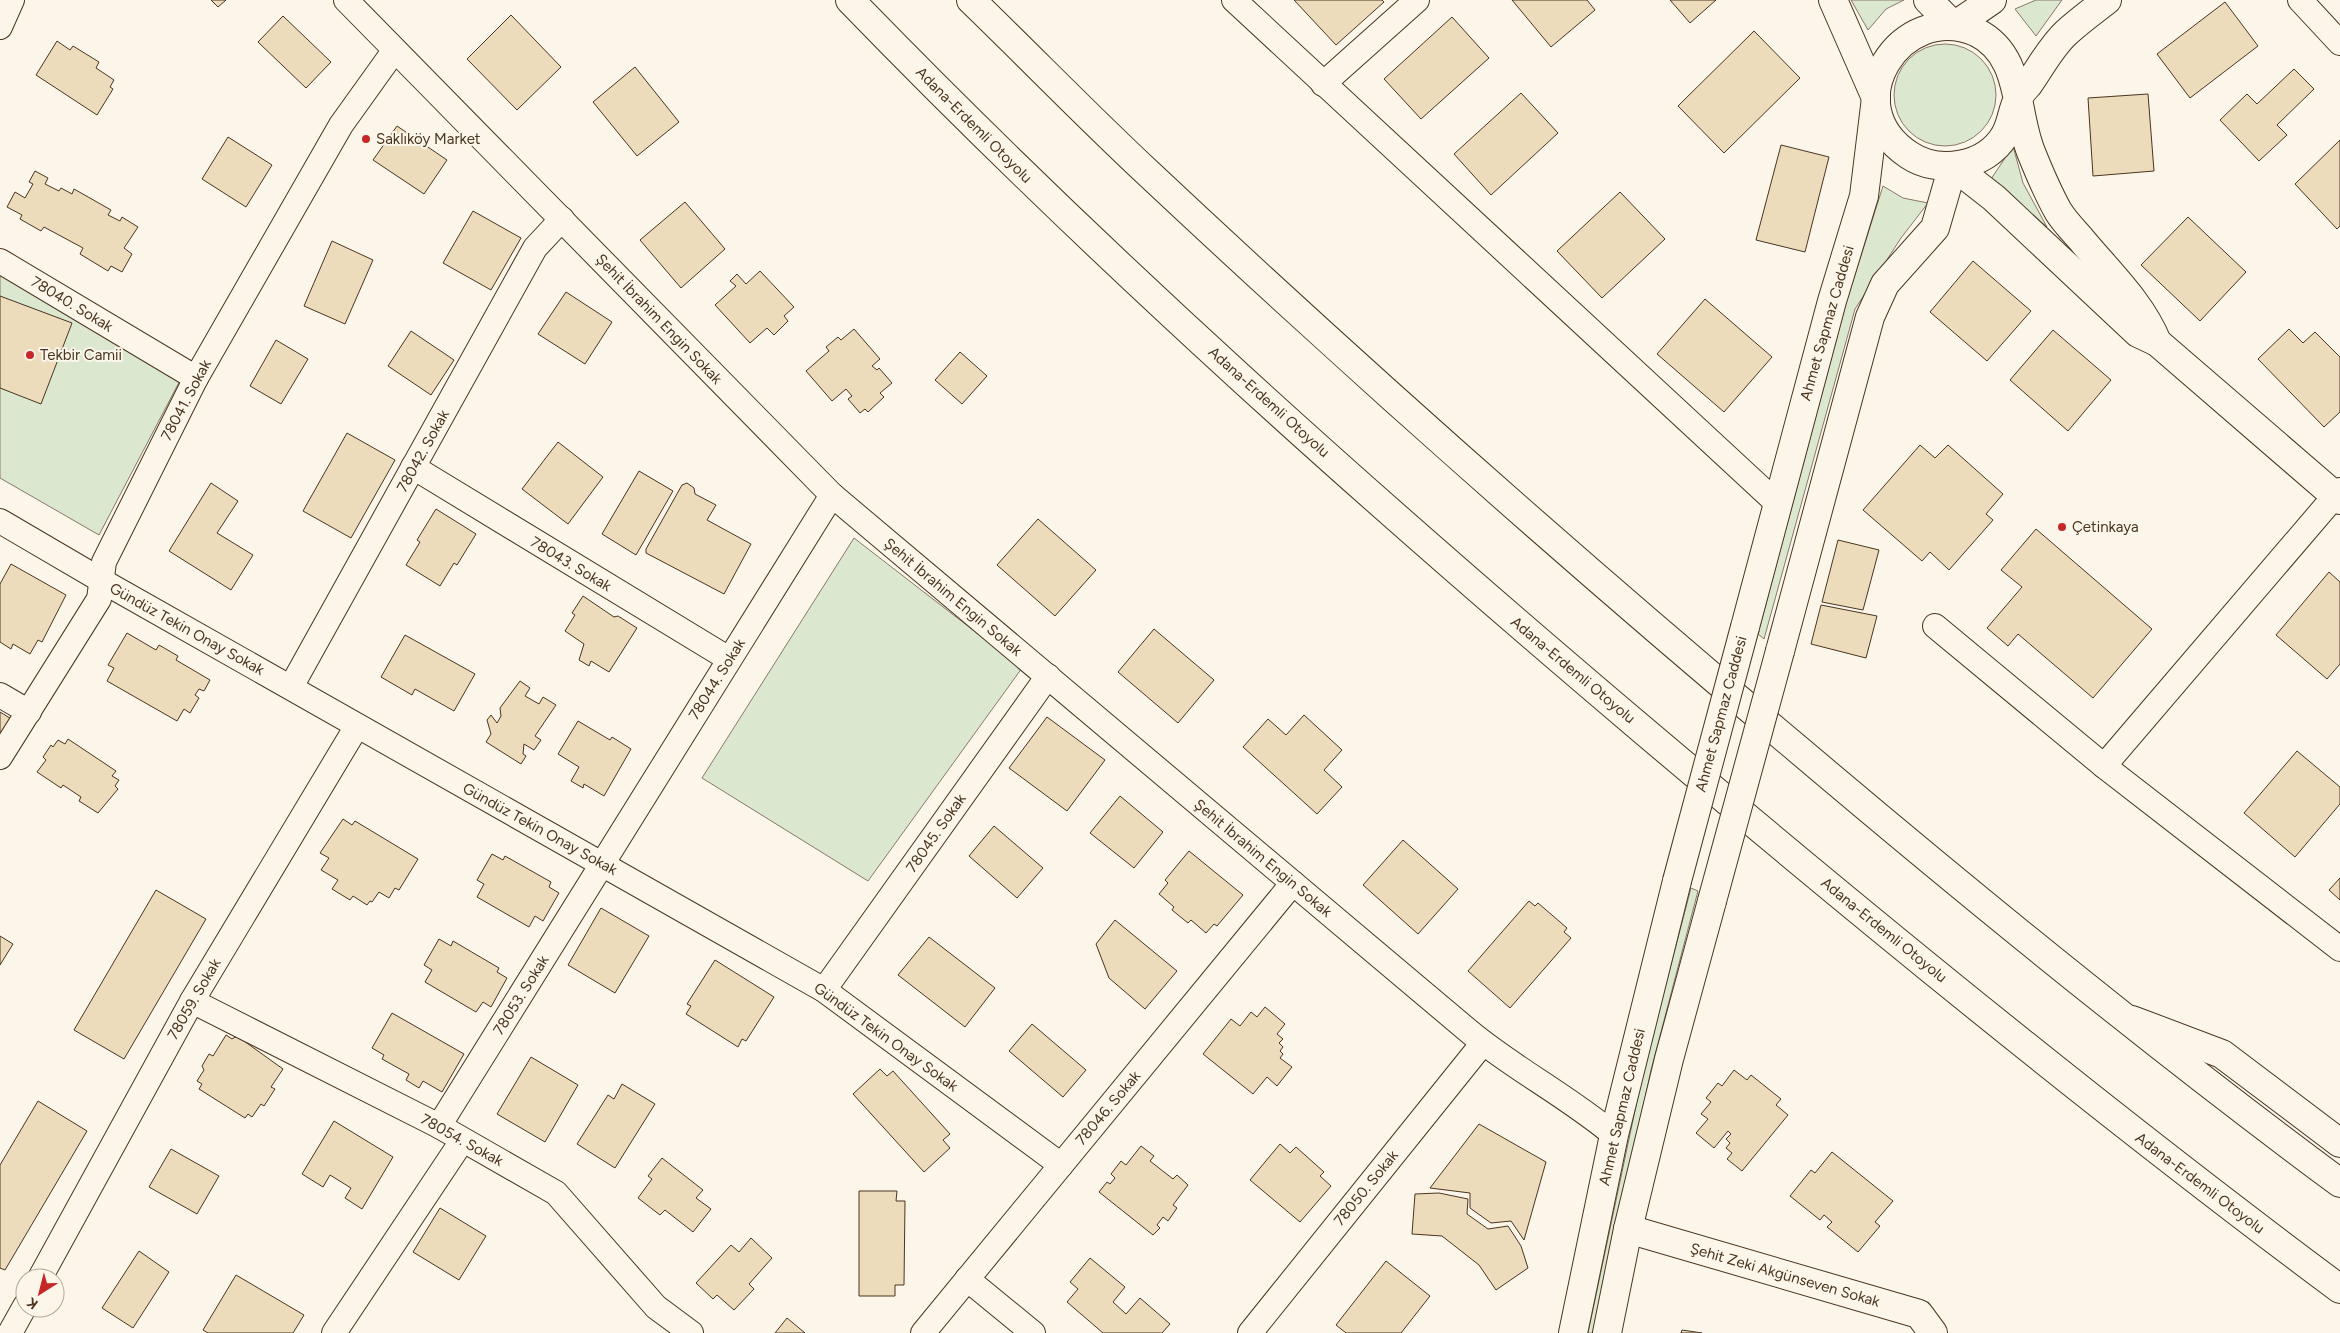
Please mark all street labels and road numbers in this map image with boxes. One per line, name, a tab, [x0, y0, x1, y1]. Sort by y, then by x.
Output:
street label: Adana-Erdemli Otoyolu	[912, 63, 1036, 187]
street label: Ahmet Sapmaz Caddesi	[1796, 243, 1858, 403]
street label: Şehit İbrahim Engin Sokak	[592, 250, 726, 388]
street label: 78040. Sokak	[28, 272, 117, 336]
street label: Adana-Erdemli Otoyolu	[1205, 343, 1333, 461]
street label: 78041. Sokak	[157, 356, 215, 444]
street label: 78042. Sokak	[393, 406, 453, 495]
street label: 78043. Sokak	[527, 533, 615, 596]
street label: Şehit İbrahim Engin Sokak	[881, 534, 1026, 660]
street label: Gündüz Tekin Onay Sokak	[107, 579, 268, 679]
street label: Adana-Erdemli Otoyolu	[1507, 613, 1639, 727]
street label: 78044. Sokak	[685, 634, 749, 723]
street label: Ahmet Sapmaz Caddesi	[1692, 634, 1750, 794]
street label: Gündüz Tekin Onay Sokak	[460, 779, 621, 879]
street label: 78045. Sokak	[902, 790, 970, 876]
street label: Şehit İbrahim Engin Sokak	[1191, 795, 1336, 921]
street label: Adana-Erdemli Otoyolu	[1817, 874, 1951, 986]
street label: 78053. Sokak	[489, 951, 553, 1038]
street label: 78059. Sokak	[164, 955, 225, 1043]
street label: Gündüz Tekin Onay Sokak	[810, 979, 962, 1096]
street label: Ahmet Sapmaz Caddesi	[1595, 1027, 1649, 1187]
street label: 78046. Sokak	[1072, 1067, 1145, 1149]
street label: 78054. Sokak	[418, 1110, 507, 1170]
street label: Adana-Erdemli Otoyolu	[2132, 1129, 2268, 1237]
street label: 78050. Sokak	[1330, 1146, 1402, 1229]
street label: Şehit Zeki Akgünseven Sokak	[1688, 1239, 1883, 1311]

